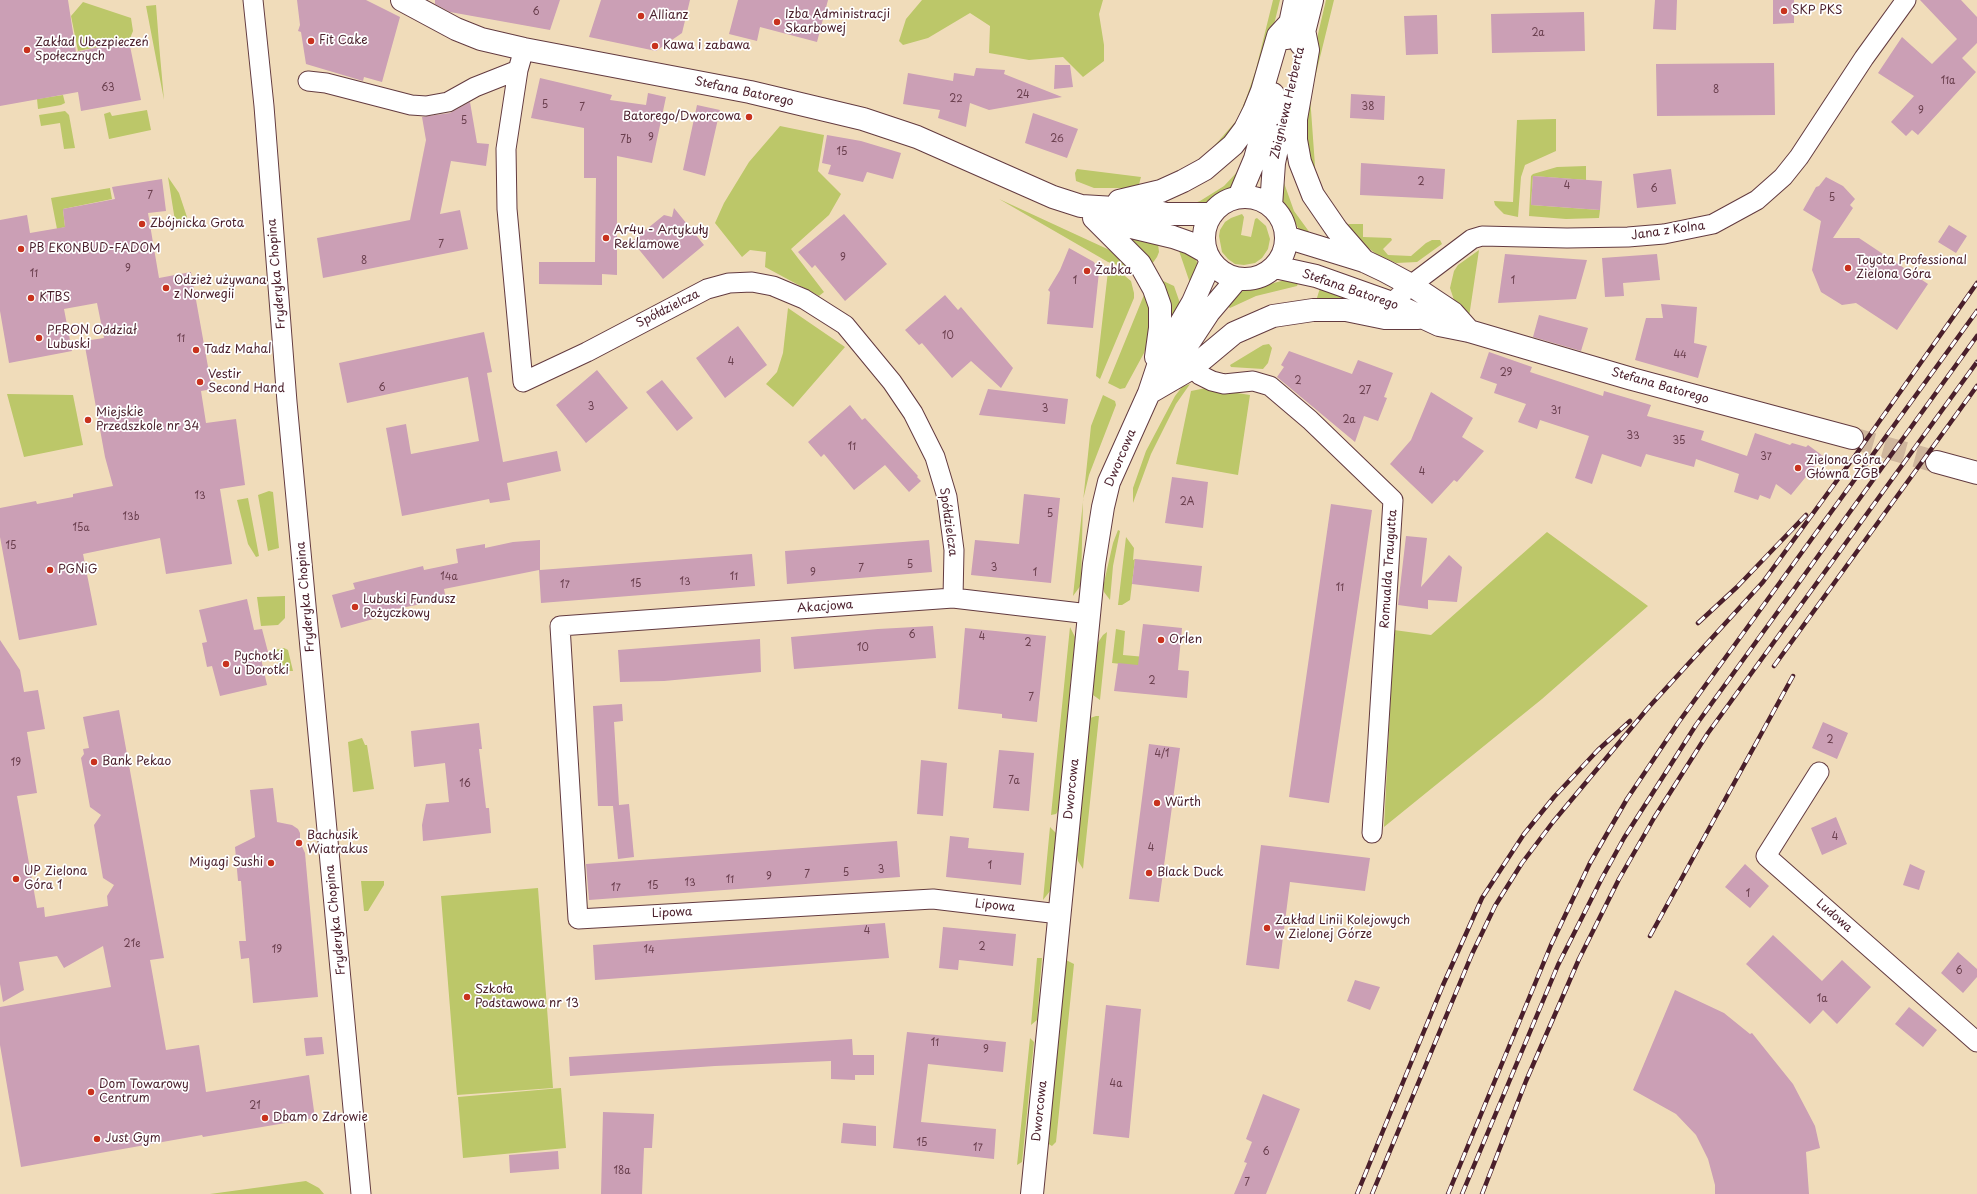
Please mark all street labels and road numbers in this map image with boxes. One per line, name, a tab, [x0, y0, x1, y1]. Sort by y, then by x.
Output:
street label: Zbigniewa Herberta	[1268, 46, 1308, 160]
street label: Stefana Batorego	[693, 74, 795, 110]
street label: Fryderyka Chopina	[265, 218, 289, 330]
street label: Jana z Kolna	[1630, 219, 1706, 243]
street label: Stefana Batorego	[1300, 267, 1400, 313]
street label: Spółdzielcza	[634, 287, 702, 331]
street label: Stefana Batorego	[1609, 365, 1711, 407]
street label: Dworcowa	[1102, 427, 1140, 489]
street label: Spółdzielcza	[936, 487, 960, 557]
street label: Romualda Traugutta	[1378, 509, 1400, 629]
street label: Fryderyka Chopina	[294, 541, 318, 653]
street label: Akacjowa	[796, 598, 854, 616]
street label: Dworcowa	[1062, 758, 1082, 820]
street label: Fryderyka Chopina	[323, 864, 349, 976]
street label: Ludowa	[1813, 896, 1855, 936]
street label: Lipowa	[974, 897, 1016, 915]
street label: Lipowa	[651, 905, 693, 921]
street label: Dworcowa	[1030, 1080, 1050, 1142]

